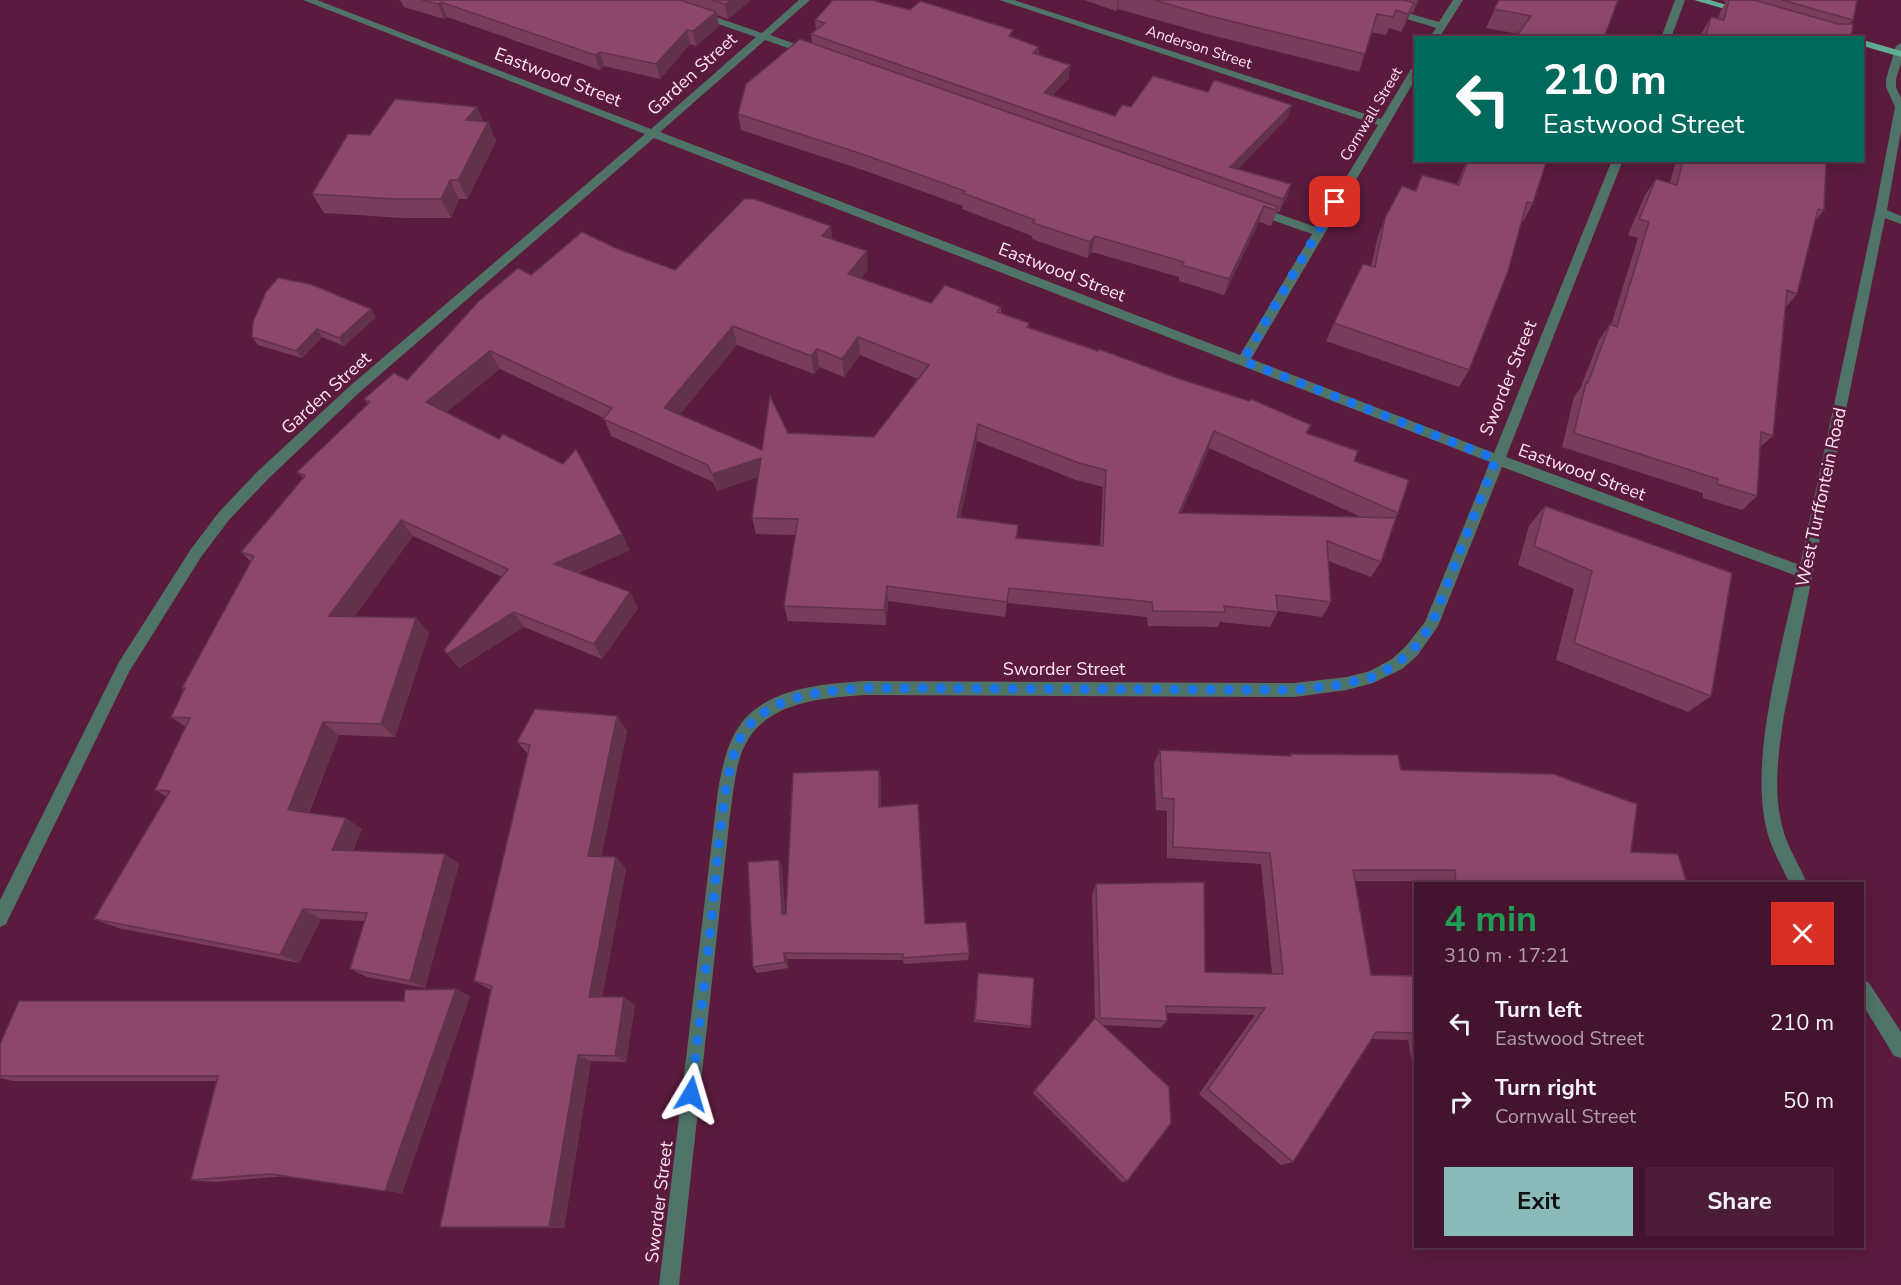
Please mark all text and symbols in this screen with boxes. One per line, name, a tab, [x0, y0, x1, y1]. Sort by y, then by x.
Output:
street label: Anderson Street	[1143, 20, 1255, 74]
street label: Garden Street	[642, 27, 743, 121]
street label: Eastwood Street	[491, 42, 626, 112]
text: 210 m	[1543, 52, 1667, 109]
icon: left	[1444, 60, 1522, 138]
street label: Cornwall Street	[1335, 63, 1407, 164]
text: Eastwood Street	[1543, 106, 1744, 143]
pin	[1309, 176, 1360, 227]
icon: arrive	[1318, 185, 1351, 218]
street label: Eastwood Street	[995, 237, 1130, 307]
street label: Sworder Street	[1474, 316, 1542, 439]
street label: Garden Street	[276, 346, 377, 440]
street label: West Turffontein Road	[1790, 405, 1852, 589]
street label: Eastwood Street	[1515, 438, 1650, 506]
street label: Sworder Street	[1003, 657, 1126, 681]
text: 4 min	[1444, 895, 1537, 944]
button: close	[1771, 902, 1834, 965]
text: 310 m · 17:21	[1444, 942, 1570, 969]
text: Turn left	[1495, 995, 1582, 1025]
icon: left	[1444, 1007, 1477, 1040]
text: 210 m	[1770, 1008, 1834, 1038]
text: Eastwood Street	[1495, 1025, 1644, 1052]
position arrow	[659, 1062, 723, 1126]
text: Turn right	[1495, 1073, 1596, 1103]
icon: right	[1444, 1085, 1477, 1118]
text: 50 m	[1783, 1086, 1834, 1116]
text: Cornwall Street	[1495, 1103, 1636, 1130]
street label: Sworder Street	[640, 1139, 678, 1264]
button: Exit	[1444, 1167, 1633, 1236]
button: Share	[1645, 1167, 1834, 1236]

